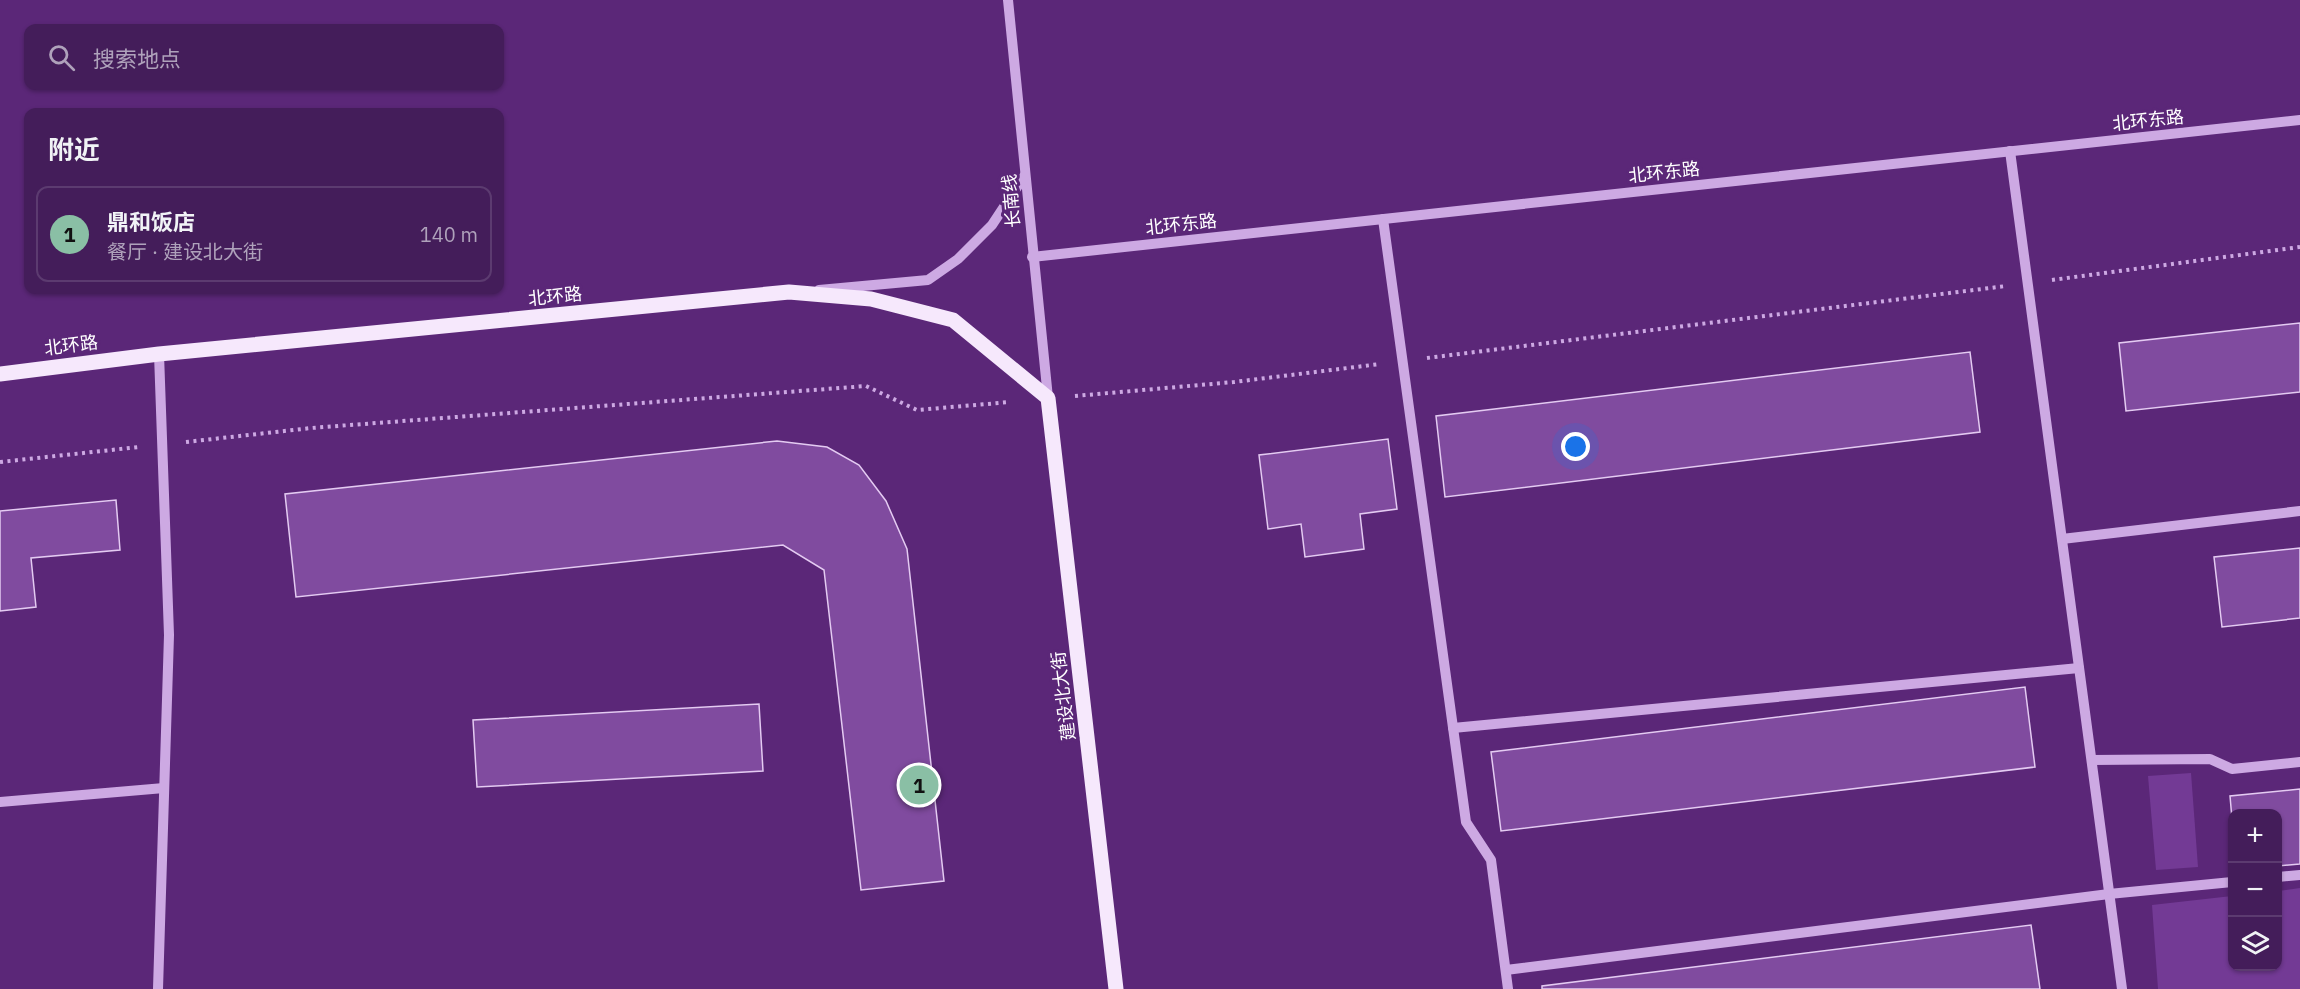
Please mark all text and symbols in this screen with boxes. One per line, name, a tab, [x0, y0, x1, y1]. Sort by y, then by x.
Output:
search box	[24, 24, 504, 90]
icon: search	[45, 41, 78, 74]
text: 搜索地点	[93, 44, 181, 73]
street label: 北环东路	[2111, 105, 2185, 135]
text: 附近	[48, 132, 100, 166]
street label: 北环东路	[1627, 157, 1701, 187]
street label: 长南线	[997, 173, 1025, 229]
text: 鼎和饭店	[107, 207, 195, 236]
street label: 北环东路	[1144, 209, 1218, 239]
text: 1	[64, 221, 76, 248]
text: 140 m	[420, 221, 478, 248]
text: 餐厅 · 建设北大街	[107, 238, 263, 265]
street label: 北环路	[527, 282, 583, 310]
street label: 北环路	[43, 330, 99, 360]
your location	[1561, 432, 1590, 461]
street label: 建设北大街	[1046, 650, 1080, 742]
pin: 1	[900, 762, 938, 808]
map controls	[2228, 809, 2282, 971]
button: +	[2228, 809, 2282, 863]
button: −	[2228, 863, 2282, 917]
button: layers	[2228, 917, 2282, 971]

